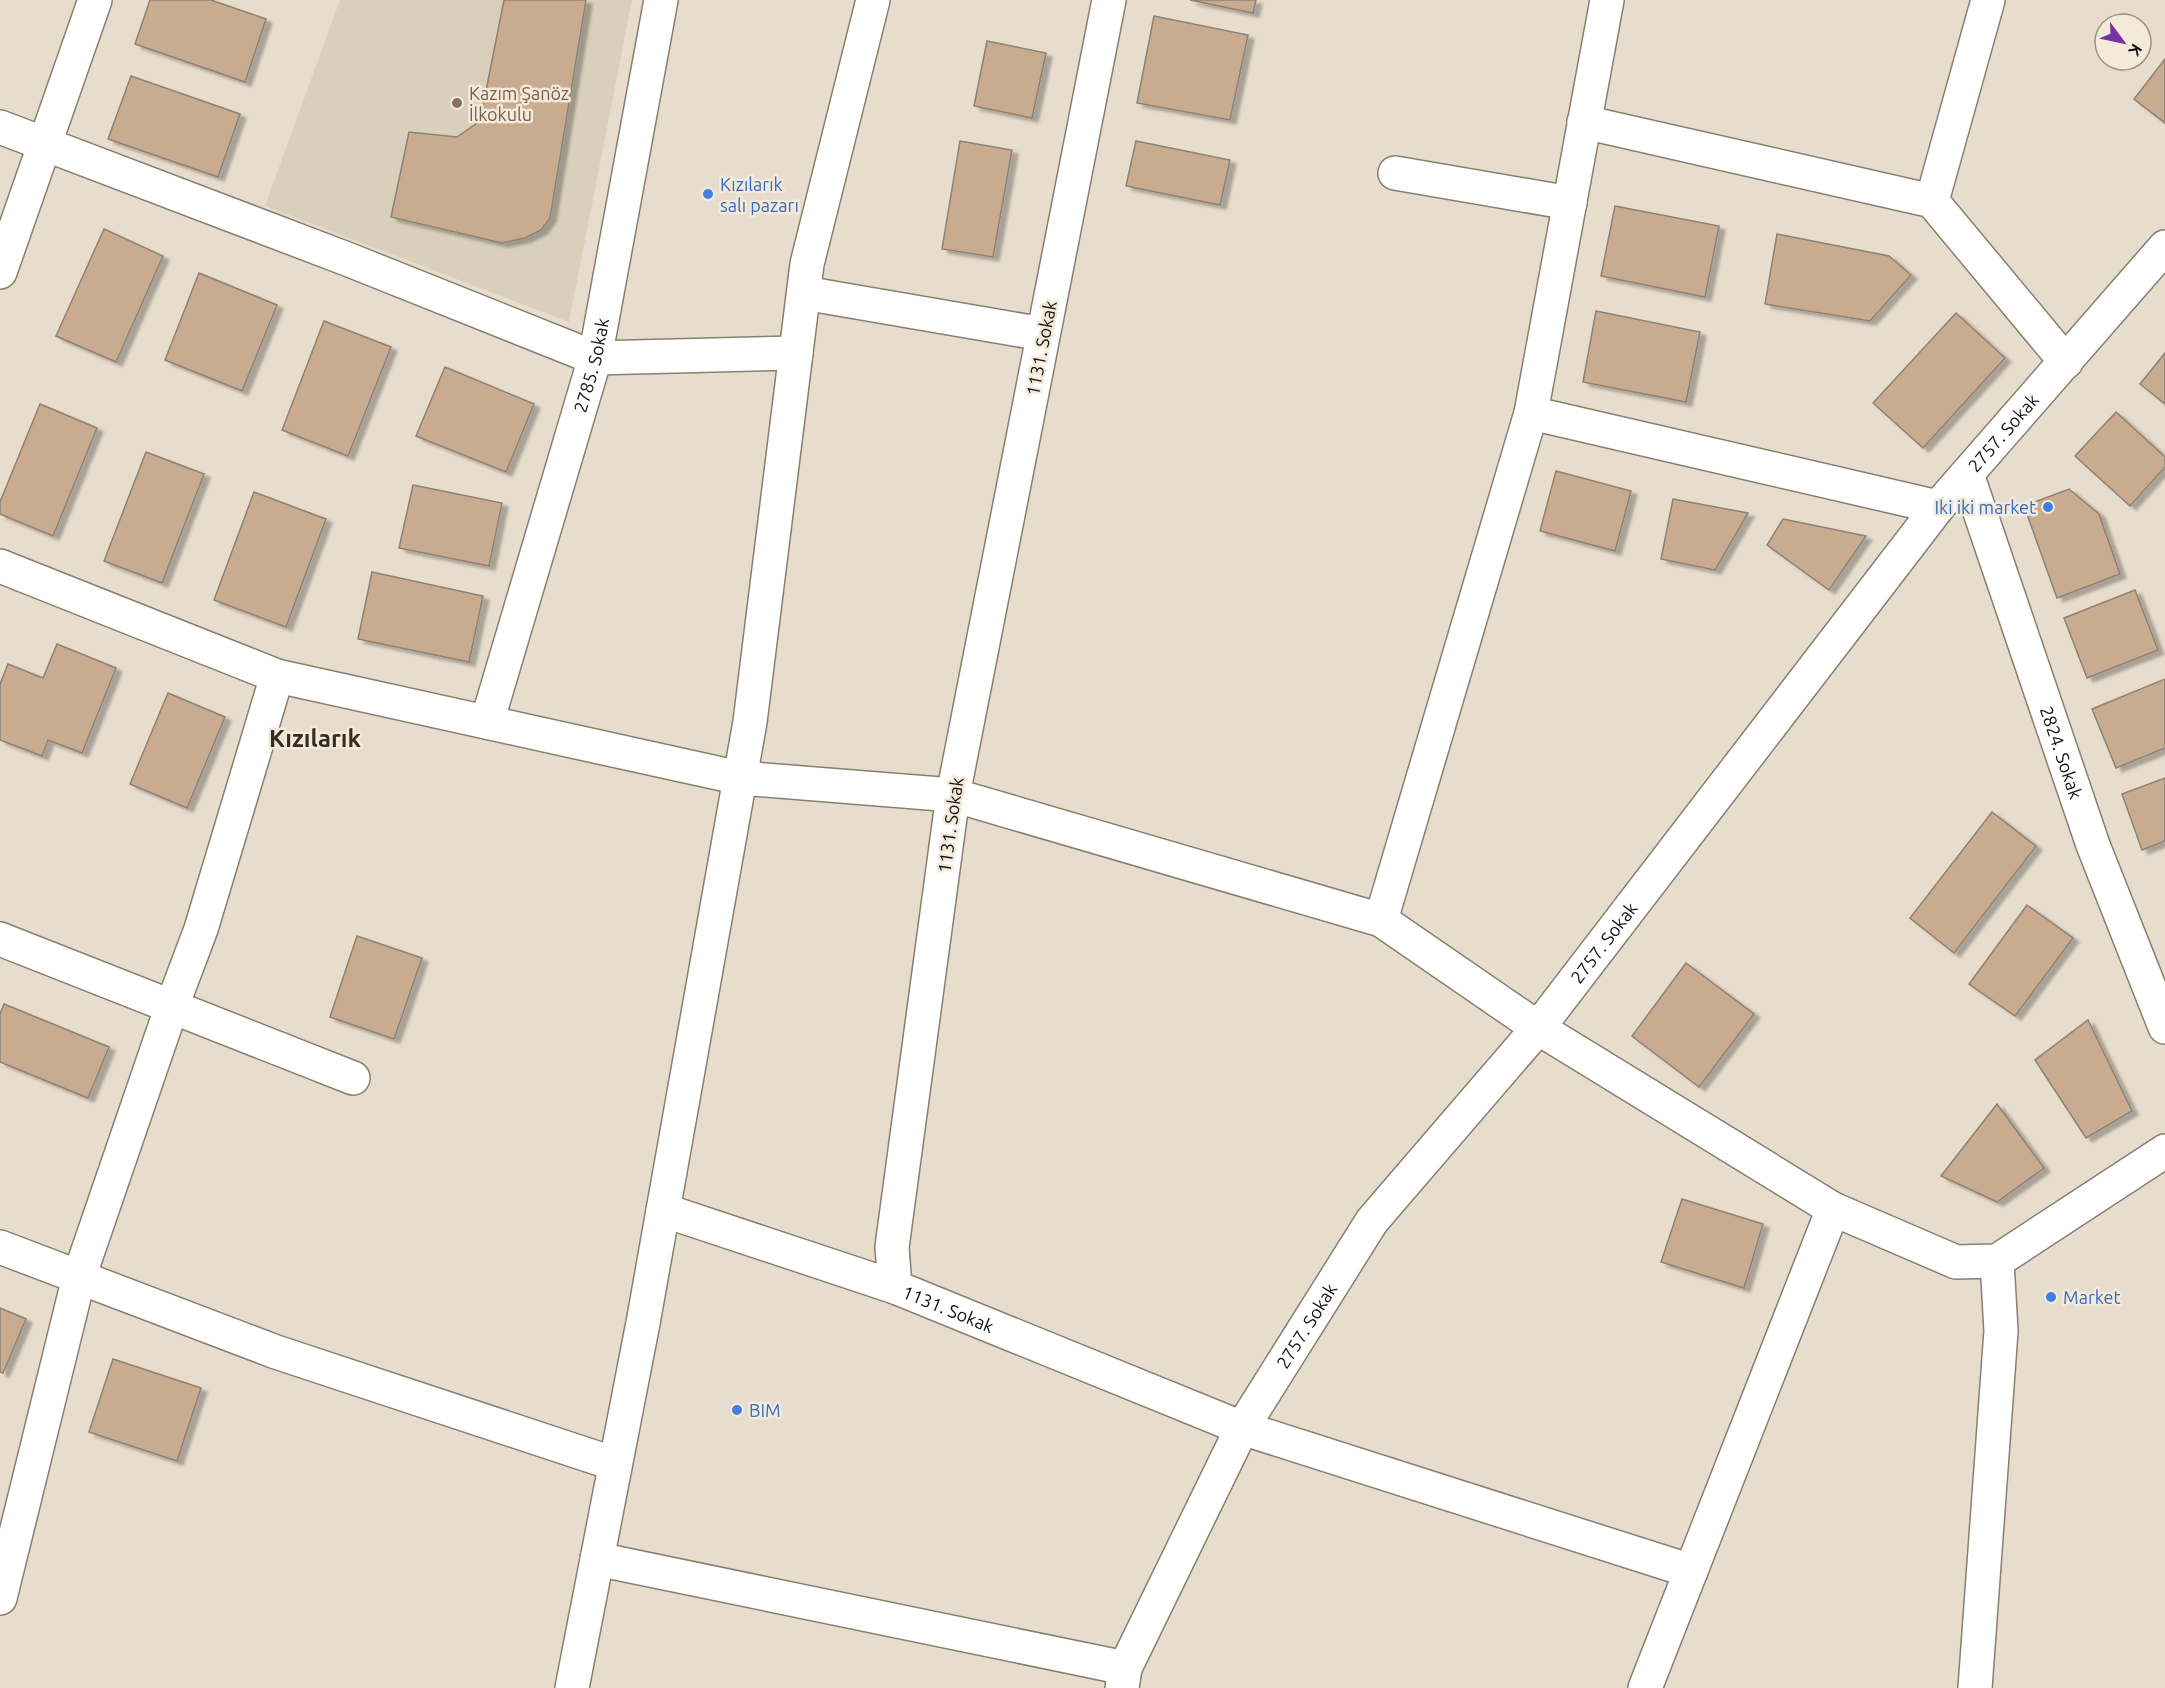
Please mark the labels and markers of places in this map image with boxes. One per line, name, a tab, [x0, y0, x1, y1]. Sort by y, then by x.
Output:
place label: Kazım Şanöz İlkokulu	[469, 83, 569, 124]
marker: Kazım Şanöz İlkokulu	[450, 96, 464, 110]
place label: Kızılarık salı pazarı	[720, 174, 799, 215]
marker: Kızılarık salı pazarı	[701, 187, 715, 201]
place label: Iki iki market	[1934, 497, 2036, 517]
marker: Iki iki market	[2041, 500, 2055, 514]
place label: Market	[2063, 1287, 2121, 1307]
marker: Market	[2044, 1290, 2058, 1304]
place label: BIM	[749, 1400, 781, 1420]
marker: BIM	[730, 1403, 744, 1417]

